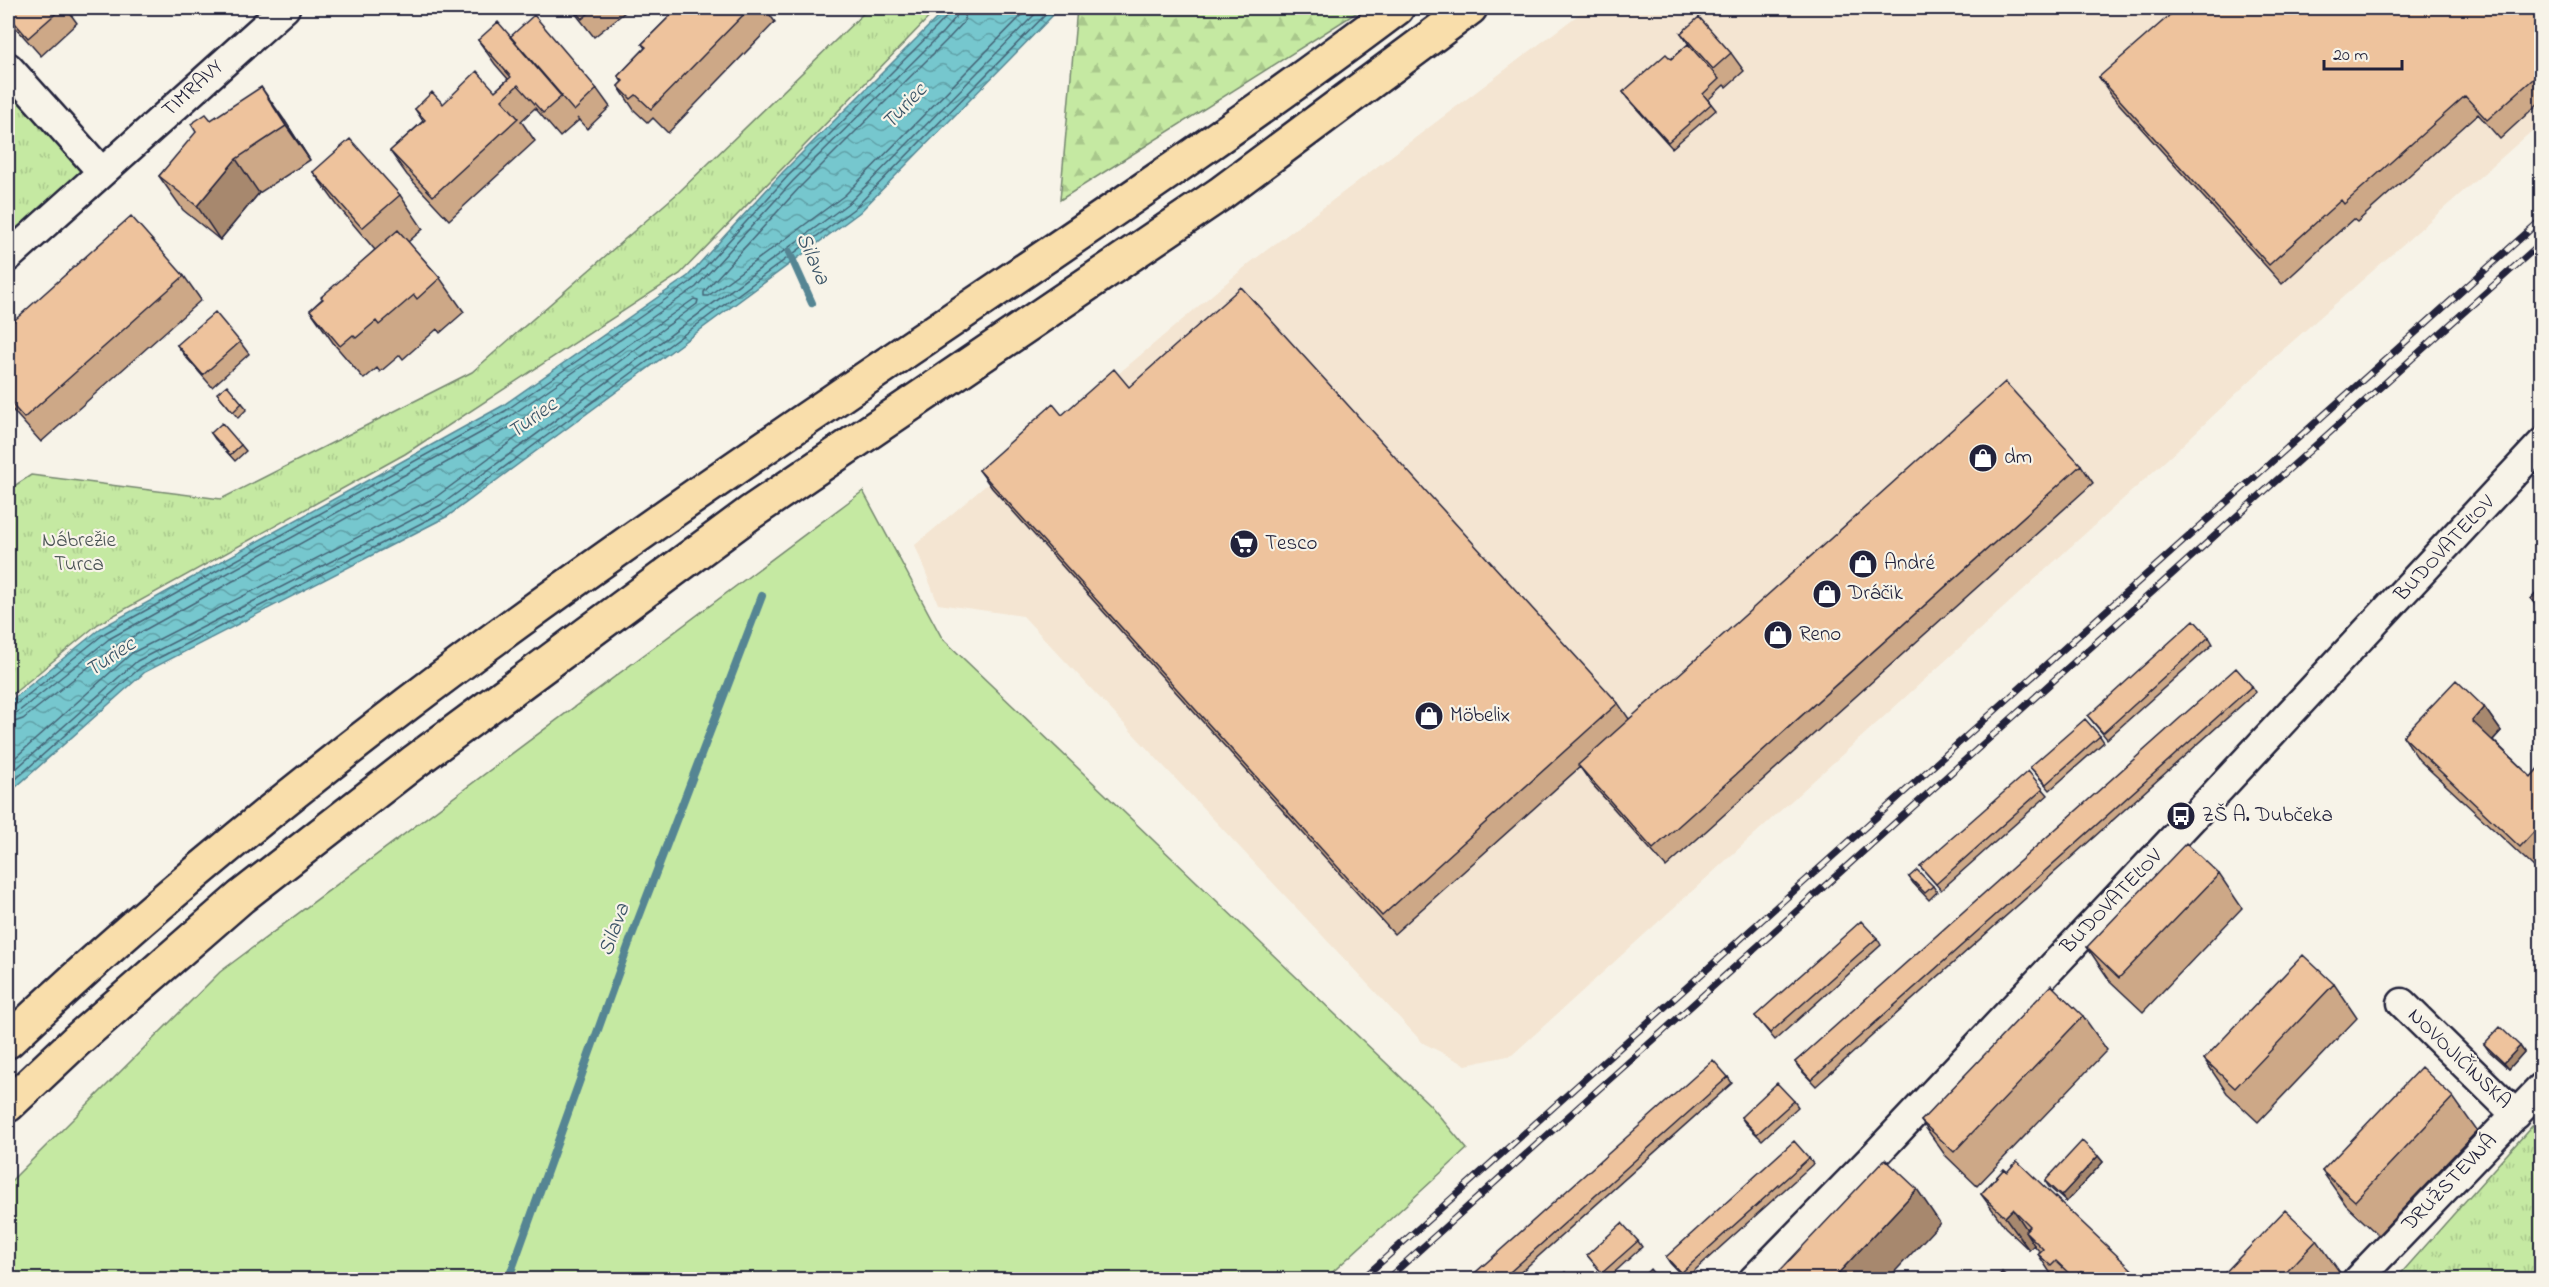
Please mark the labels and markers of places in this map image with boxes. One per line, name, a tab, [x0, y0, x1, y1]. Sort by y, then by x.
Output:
shop icon: dm	[1967, 442, 1999, 474]
place label: dm	[2004, 443, 2032, 473]
supermarket icon: Tesco	[1228, 528, 1260, 560]
place label: Tesco	[1265, 529, 1317, 559]
shop icon: André	[1847, 548, 1879, 580]
place label: André	[1884, 549, 1936, 579]
shop icon: Dráčik	[1811, 578, 1843, 610]
place label: Dráčik	[1847, 579, 1904, 609]
shop icon: Reno	[1762, 619, 1794, 651]
place label: Reno	[1799, 620, 1841, 650]
shop icon: Möbelix	[1413, 700, 1445, 732]
place label: Möbelix	[1450, 701, 1510, 731]
bus stop icon: ZŠ A. Dubčeka	[2165, 800, 2197, 832]
place label: ZŠ A. Dubčeka	[2202, 801, 2333, 831]

